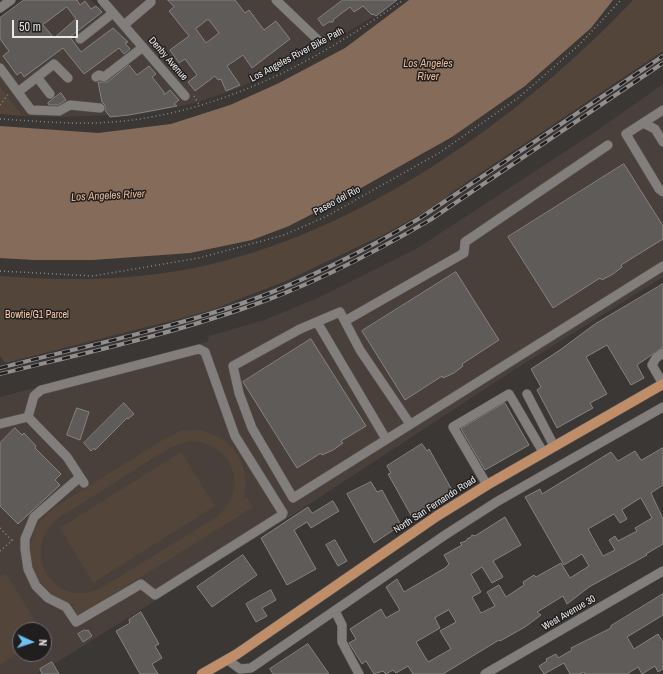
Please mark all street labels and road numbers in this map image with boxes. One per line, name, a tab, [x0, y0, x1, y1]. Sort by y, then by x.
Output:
street label: Los Angeles River Bike Path	[248, 25, 346, 85]
street label: Denby Avenue	[146, 35, 190, 83]
street label: Paseo del Rio	[311, 184, 363, 218]
street label: North San Fernando Road	[392, 474, 478, 536]
street label: West Avenue 30	[540, 593, 598, 633]

